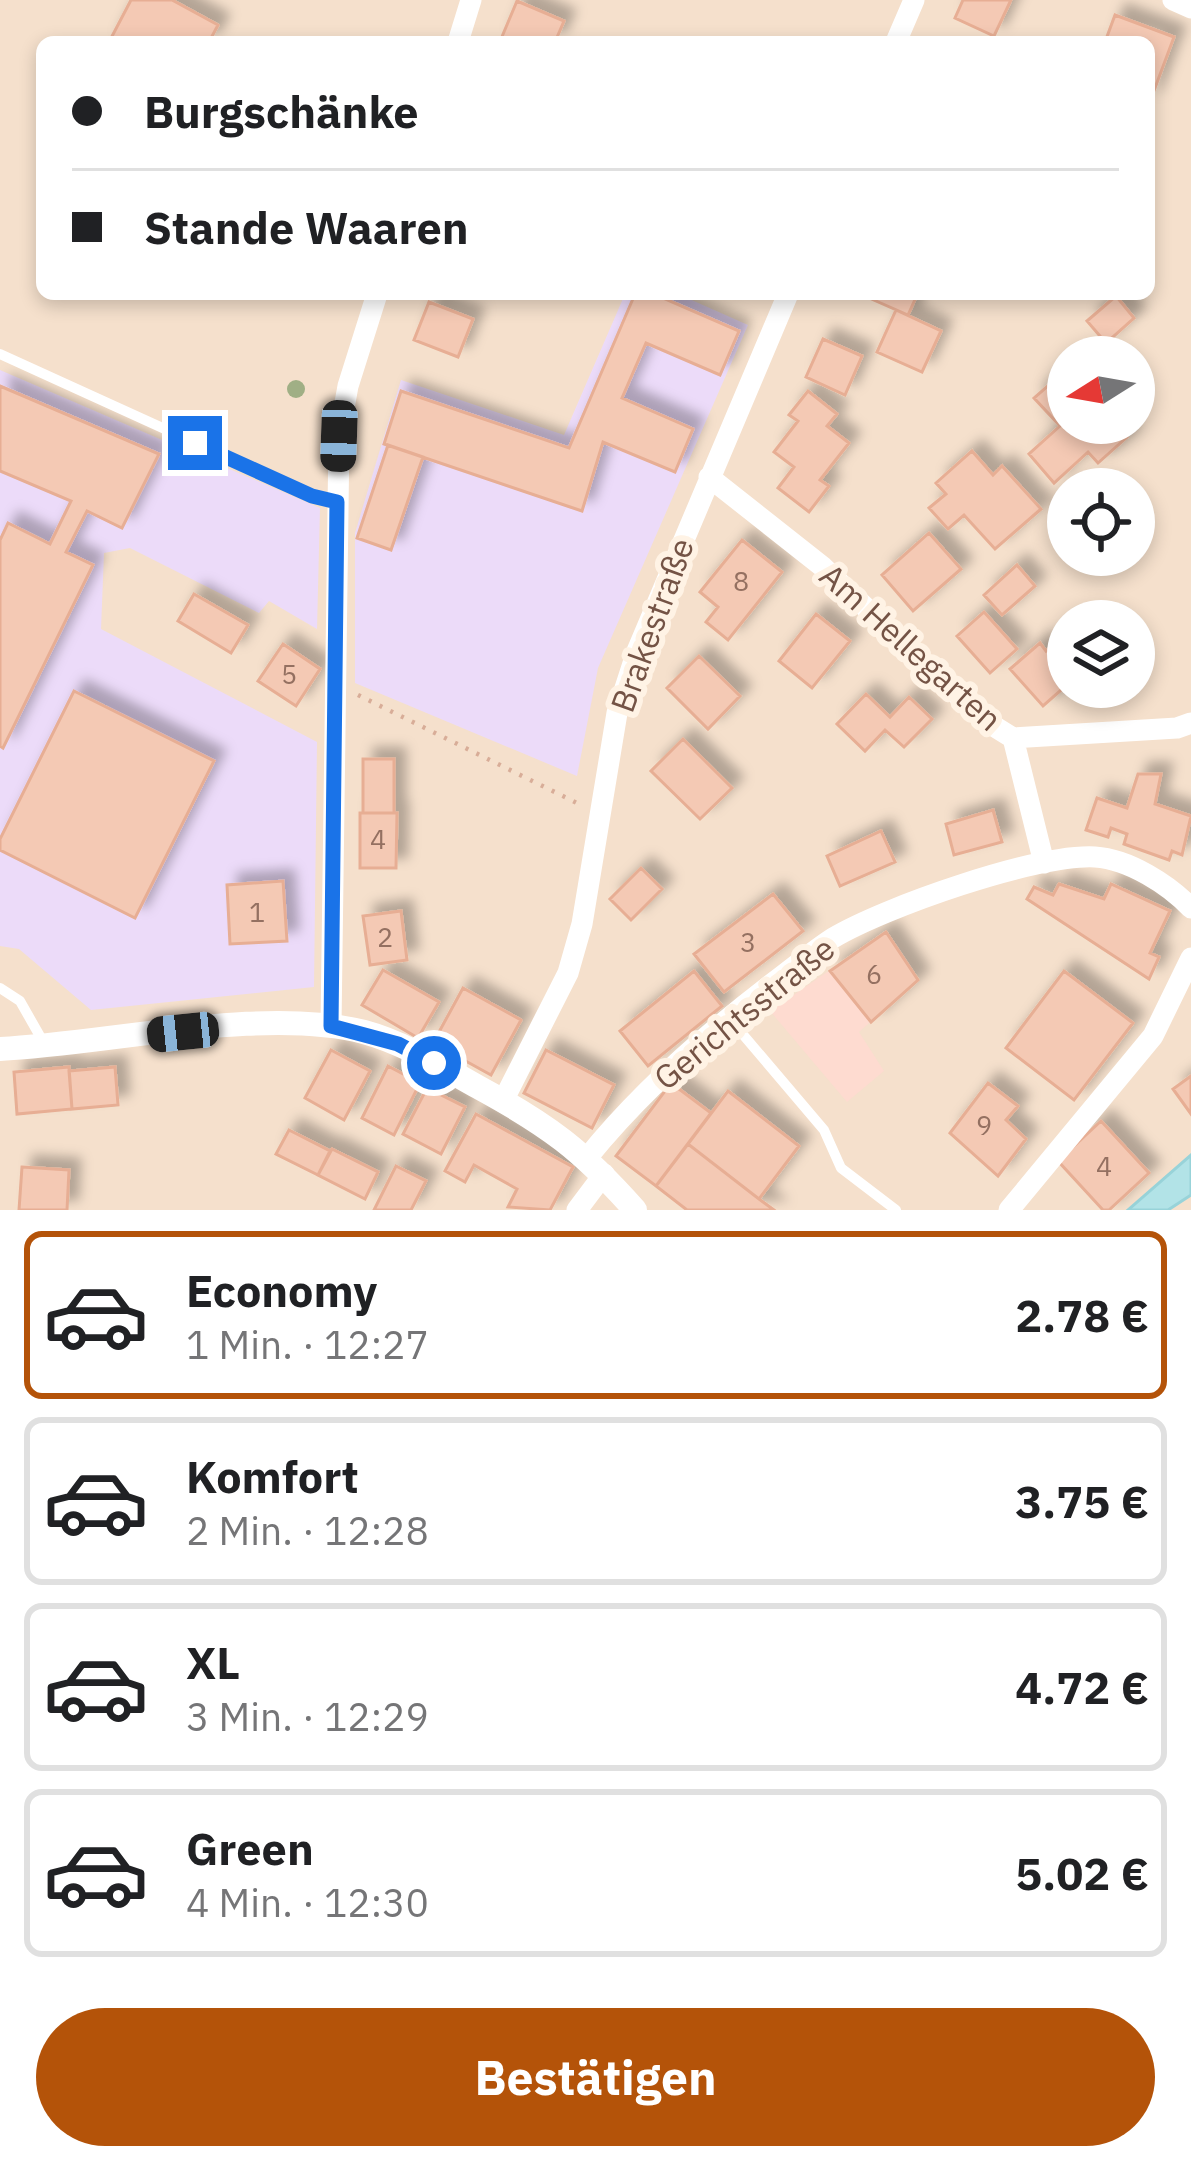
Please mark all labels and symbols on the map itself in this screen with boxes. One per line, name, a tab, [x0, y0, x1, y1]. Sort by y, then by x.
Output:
north arrow	[1047, 336, 1155, 444]
car	[320, 399, 358, 473]
route end	[168, 416, 222, 470]
street label: Brakestraße	[600, 532, 703, 718]
street label: Am Hellegarten	[811, 553, 1011, 740]
house number: 8	[733, 563, 749, 598]
house number: 5	[281, 656, 297, 691]
house number: 4	[370, 821, 386, 856]
house number: 1	[249, 894, 265, 929]
house number: 2	[377, 919, 393, 954]
house number: 3	[740, 924, 756, 959]
street label: Gerichtsstraße	[644, 927, 843, 1099]
house number: 6	[866, 956, 882, 991]
car	[145, 1010, 221, 1054]
route start	[407, 1036, 461, 1090]
house number: 9	[976, 1107, 992, 1142]
house number: 4	[1096, 1148, 1112, 1183]

